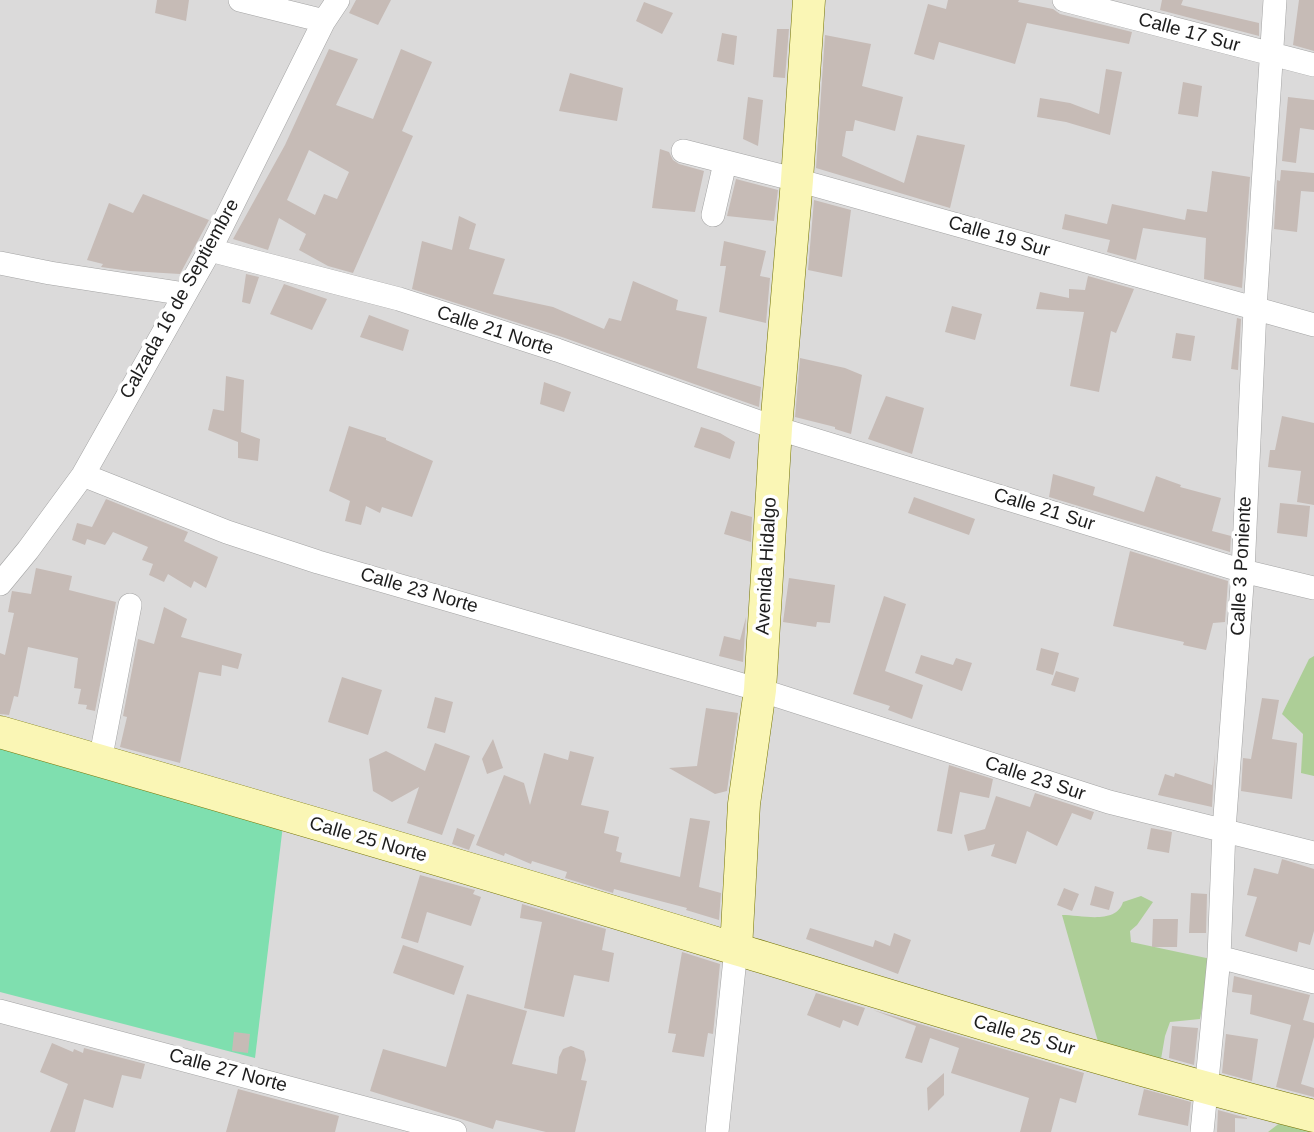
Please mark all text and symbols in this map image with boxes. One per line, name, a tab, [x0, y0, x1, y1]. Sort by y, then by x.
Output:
street label: Calle 17 Sur	[1136, 8, 1242, 58]
street label: Calzada 16 de Septiembre	[115, 195, 245, 403]
street label: Calle 19 Sur	[946, 212, 1052, 262]
street label: Calle 21 Norte	[434, 301, 556, 361]
street label: Calle 21 Sur	[991, 484, 1097, 536]
street label: Avenida Hidalgo	[752, 496, 782, 636]
street label: Calle 3 Poniente	[1227, 496, 1257, 636]
street label: Calle 23 Norte	[357, 563, 481, 619]
street label: Calle 23 Sur	[982, 752, 1088, 806]
street label: Calle 25 Norte	[306, 812, 430, 868]
street label: Calle 25 Sur	[971, 1011, 1077, 1061]
street label: Calle 27 Norte	[166, 1044, 290, 1098]

